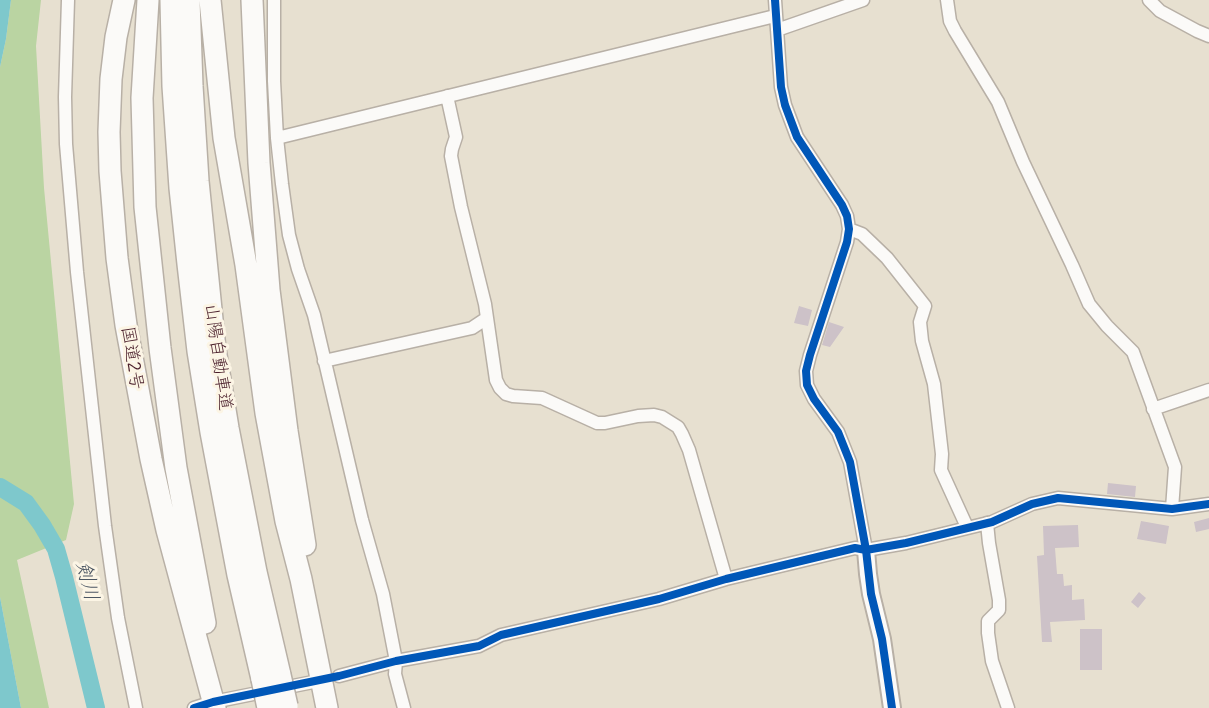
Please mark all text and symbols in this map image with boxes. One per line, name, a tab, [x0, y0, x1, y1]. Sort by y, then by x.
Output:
street label: 山陽自動車道	[200, 302, 236, 412]
street label: 国道2号	[116, 325, 148, 391]
water label: 剣川	[71, 559, 103, 603]

